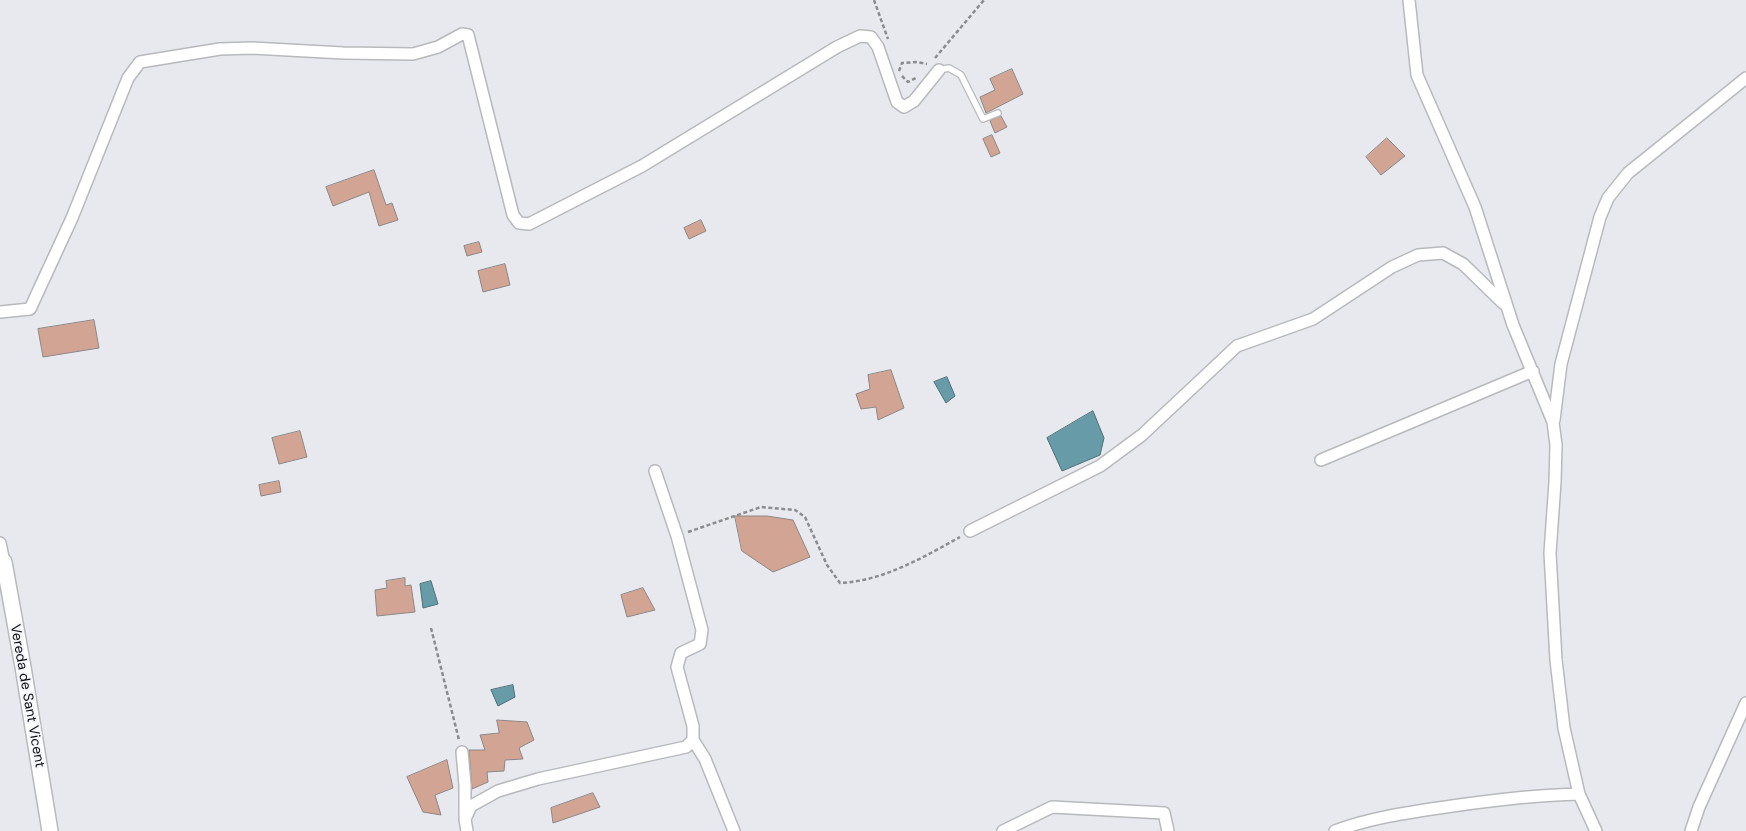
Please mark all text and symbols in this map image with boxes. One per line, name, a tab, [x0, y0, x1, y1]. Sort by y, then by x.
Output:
street label: Vereda de Sant Vicent	[6, 623, 48, 769]

